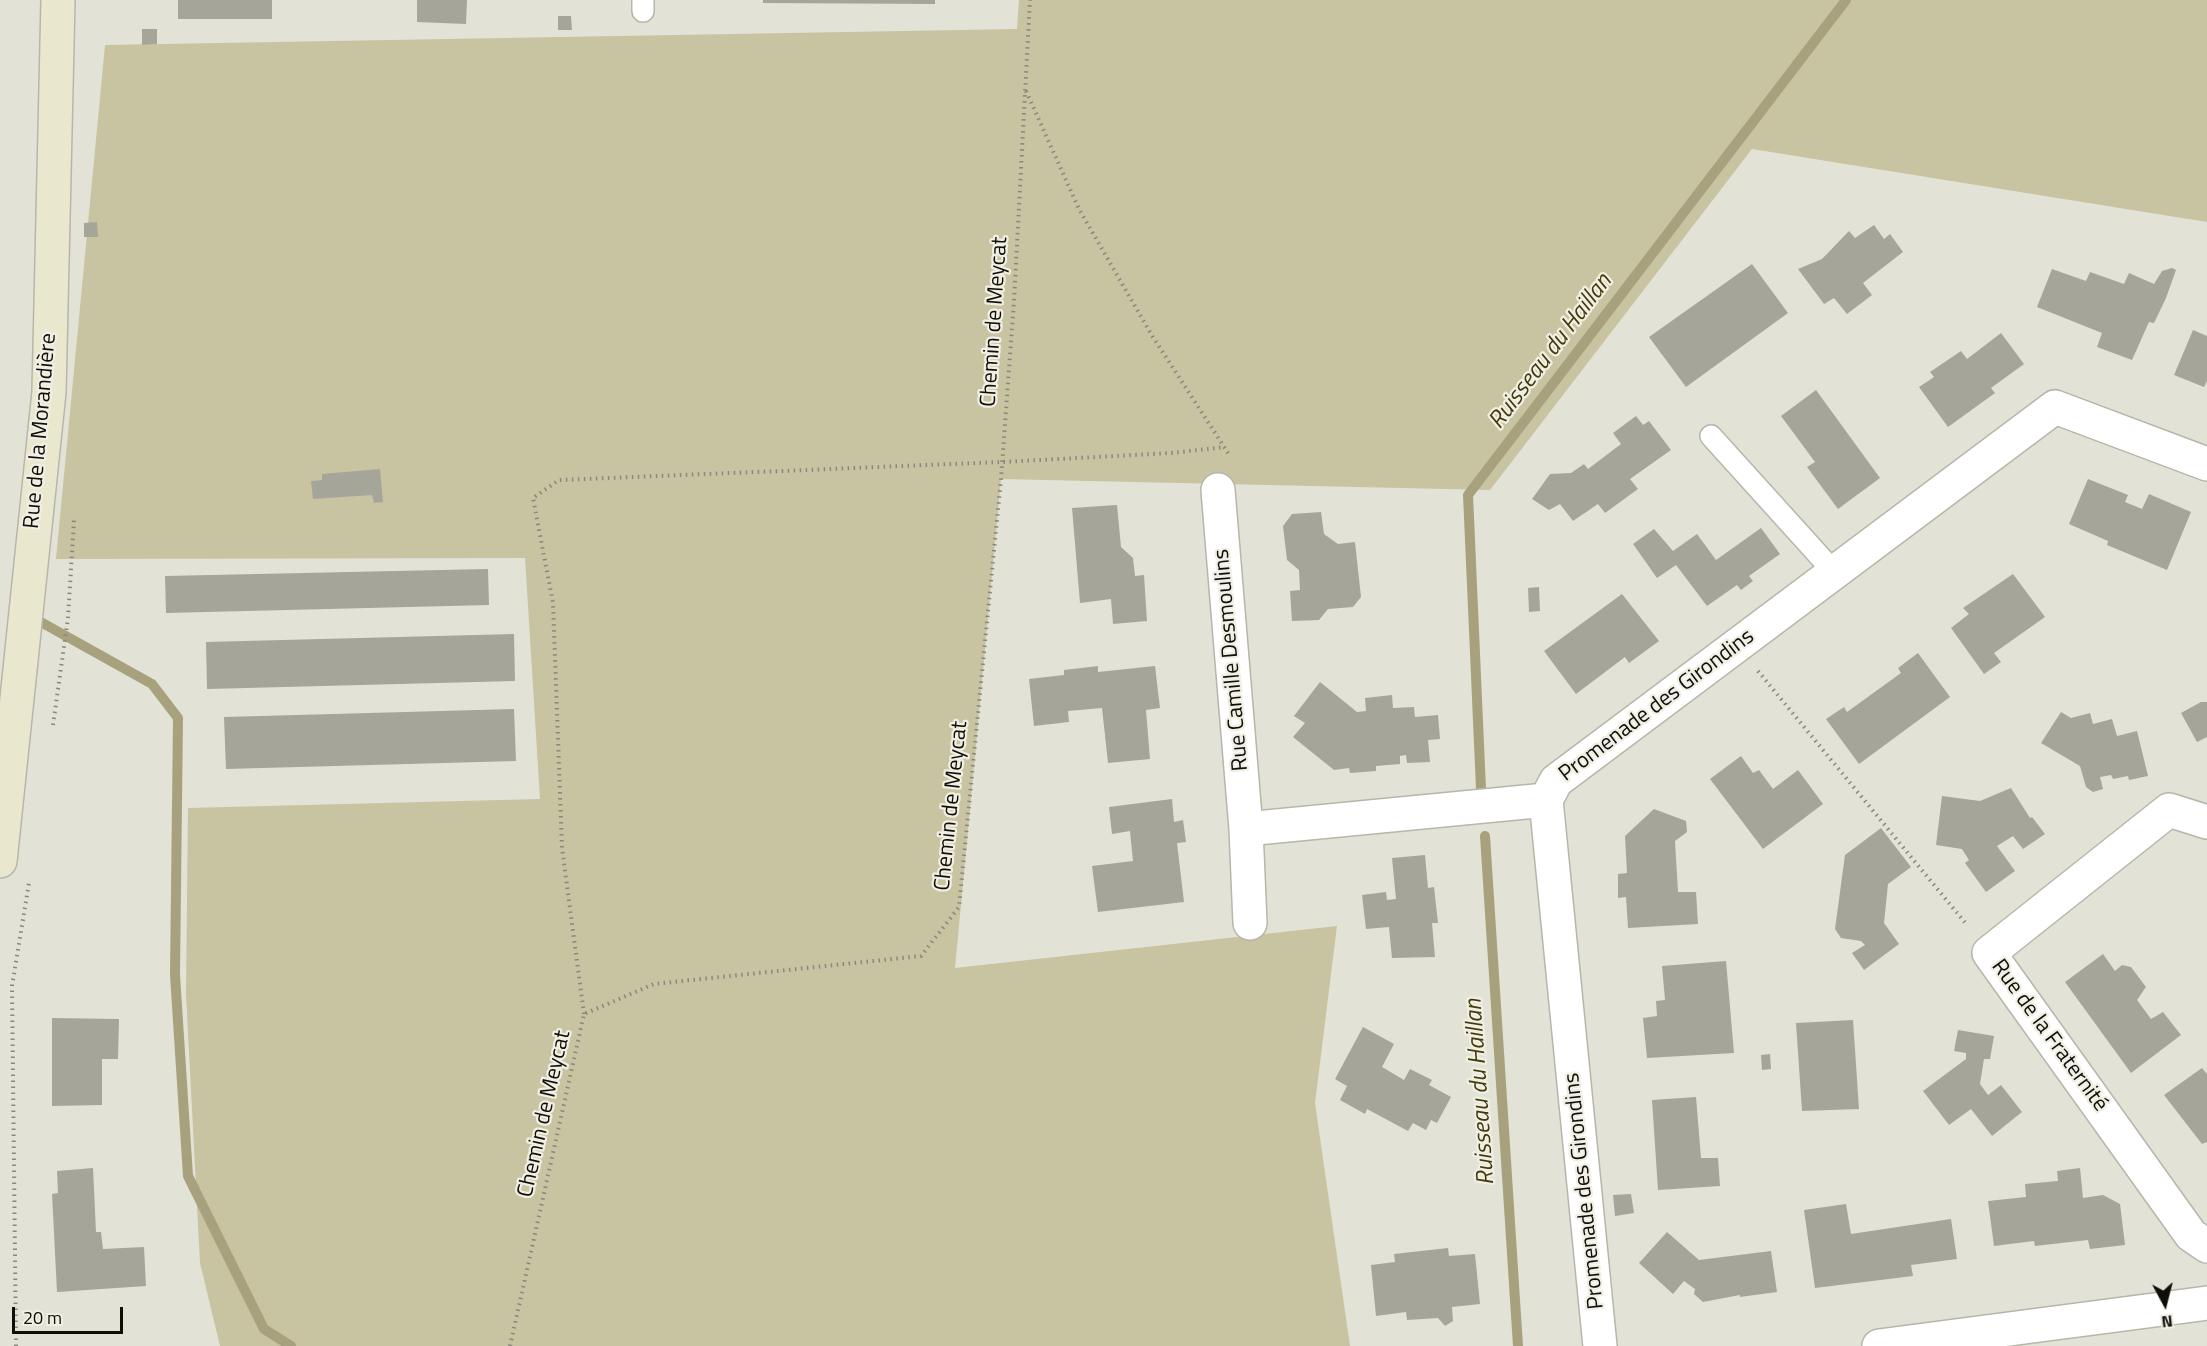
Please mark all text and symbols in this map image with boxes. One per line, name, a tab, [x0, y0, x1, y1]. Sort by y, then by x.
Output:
street label: Chemin de Meycat	[976, 236, 1014, 408]
water label: Ruisseau du Haillan	[1483, 269, 1619, 435]
street label: Rue de la Morandière	[19, 332, 63, 530]
street label: Rue Camille Desmoulins	[1209, 548, 1255, 772]
street label: Promenade des Girondins	[1554, 624, 1760, 788]
street label: Chemin de Meycat	[930, 720, 974, 892]
street label: Rue de la Fraternité	[1985, 955, 2113, 1117]
water label: Ruisseau du Haillan	[1460, 998, 1502, 1186]
street label: Chemin de Meycat	[513, 1028, 577, 1200]
street label: Promenade des Girondins	[1559, 1072, 1611, 1310]
north arrow	[2135, 1274, 2195, 1334]
scale bar	[15, 1295, 126, 1333]
text: 20 m	[23, 1304, 62, 1331]
text: N	[2160, 1309, 2174, 1334]

